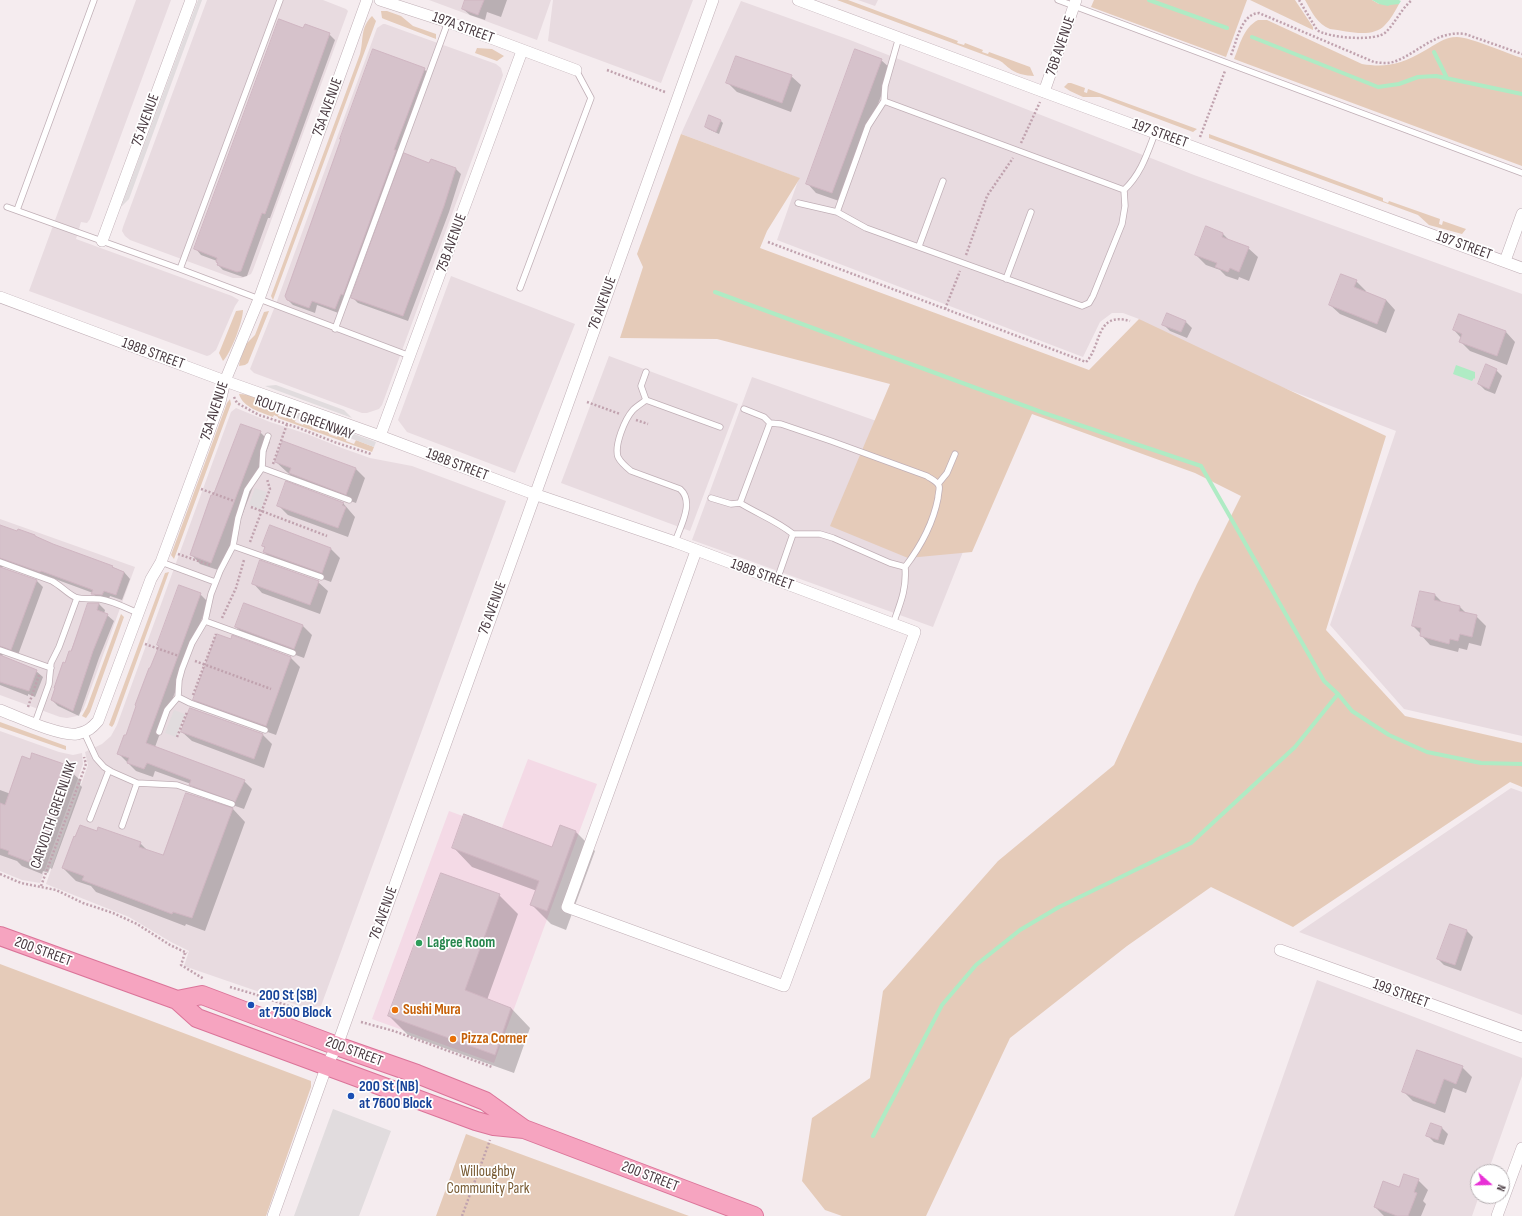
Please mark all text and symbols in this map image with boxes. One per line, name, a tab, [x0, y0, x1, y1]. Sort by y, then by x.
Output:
street label: 197A STREET	[430, 9, 496, 47]
street label: 76B AVENUE	[1042, 14, 1080, 78]
street label: 75A AVENUE	[309, 75, 347, 139]
street label: 75 AVENUE	[128, 91, 164, 149]
street label: 197 STREET	[1130, 116, 1190, 152]
street label: 75B AVENUE	[433, 211, 471, 275]
street label: 197 STREET	[1434, 228, 1494, 264]
street label: 76 AVENUE	[585, 274, 621, 332]
street label: 198B STREET	[119, 334, 187, 374]
street label: 75A AVENUE	[197, 379, 233, 443]
street label: ROUTLET GREENWAY	[252, 392, 356, 444]
street label: 198B STREET	[423, 445, 491, 485]
street label: 198B STREET	[728, 555, 796, 595]
street label: 76 AVENUE	[475, 579, 511, 637]
street label: CARVOLTH GREENLINK	[27, 759, 81, 871]
street label: 76 AVENUE	[366, 884, 402, 942]
street label: 200 STREET	[12, 933, 74, 971]
place label: Lagree Room	[427, 934, 495, 952]
marker: Lagree Room	[414, 938, 424, 948]
street label: 199 STREET	[1370, 976, 1432, 1012]
place label: 200 St (SB) at 7500 Block	[259, 987, 332, 1022]
marker: 200 St (SB) at 7500 Block	[246, 1000, 256, 1010]
place label: Sushi Mura	[403, 1001, 461, 1019]
marker: Sushi Mura	[390, 1005, 400, 1015]
place label: Pizza Corner	[461, 1030, 527, 1048]
street label: 200 STREET	[323, 1033, 385, 1071]
marker: Pizza Corner	[448, 1034, 458, 1044]
place label: 200 St (NB) at 7600 Block	[359, 1078, 432, 1113]
marker: 200 St (NB) at 7600 Block	[346, 1091, 356, 1101]
street label: 200 STREET	[619, 1158, 681, 1196]
park label: Willoughby Community Park	[447, 1163, 529, 1198]
north arrow	[1470, 1164, 1510, 1204]
text: N	[1494, 1183, 1508, 1193]

